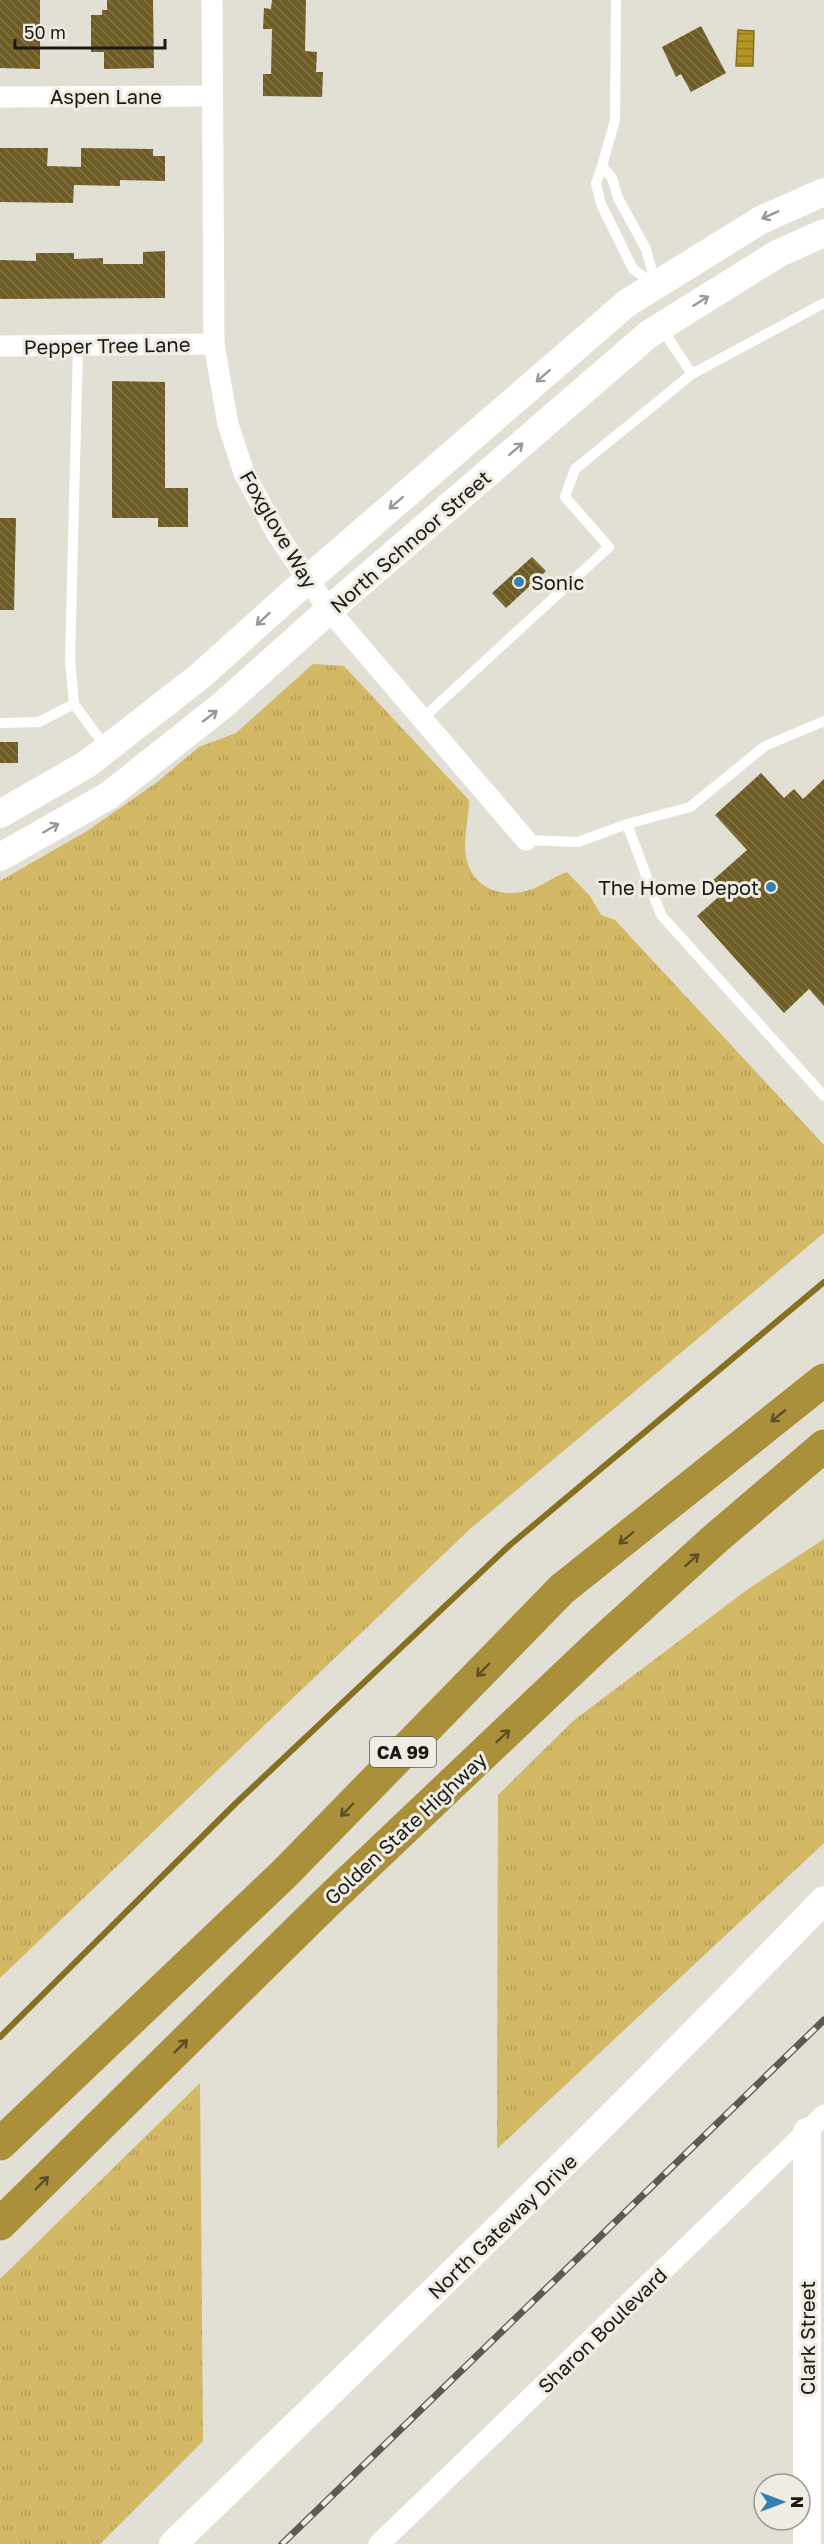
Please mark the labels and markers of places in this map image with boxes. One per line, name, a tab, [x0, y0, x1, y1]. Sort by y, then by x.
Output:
place label: Sonic	[531, 570, 584, 594]
marker: Sonic	[512, 575, 526, 589]
place label: The Home Depot	[598, 875, 759, 899]
marker: The Home Depot	[764, 880, 778, 894]

